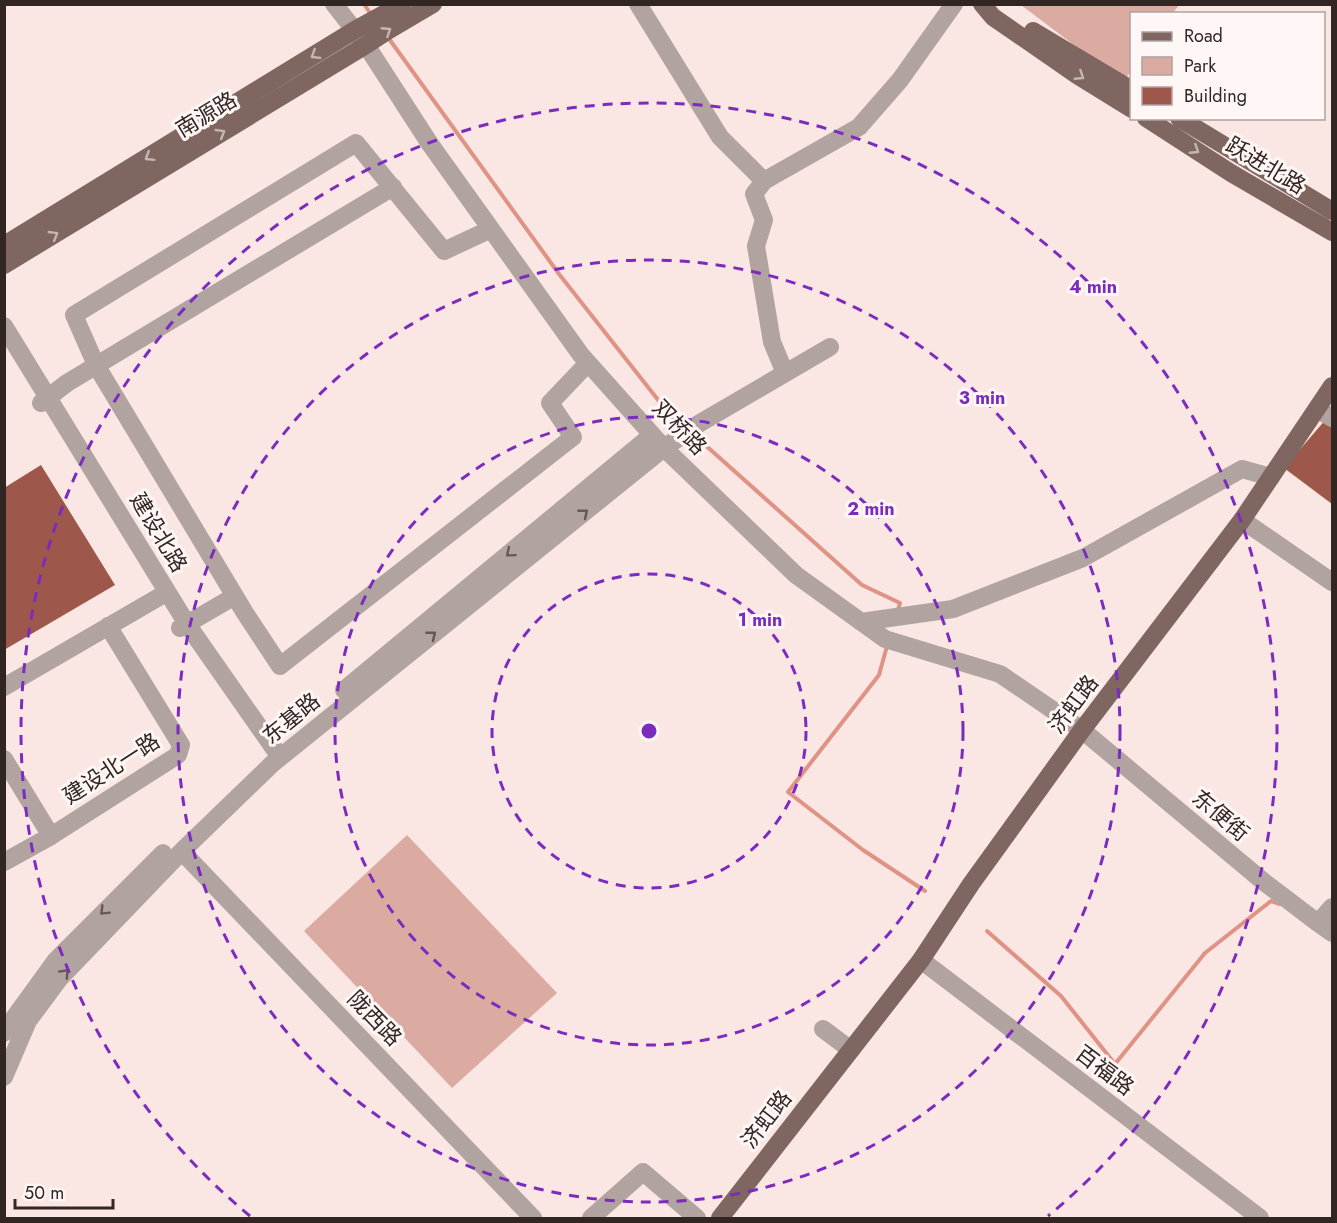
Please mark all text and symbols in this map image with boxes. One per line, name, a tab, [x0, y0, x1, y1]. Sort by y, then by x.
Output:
legend	[1130, 12, 1325, 120]
text: Road	[1184, 23, 1223, 49]
one-way arrow	[381, 27, 391, 39]
one-way arrow	[311, 47, 321, 59]
text: Park	[1184, 53, 1216, 79]
one-way arrow	[1073, 69, 1084, 80]
street label: 南源路	[169, 83, 243, 145]
text: Building	[1184, 83, 1247, 109]
one-way arrow	[215, 129, 225, 141]
street label: 跃进北路	[1220, 129, 1312, 201]
one-way arrow	[1188, 143, 1199, 154]
one-way arrow	[145, 149, 155, 161]
one-way arrow	[48, 231, 59, 242]
text: 4 min	[1069, 274, 1117, 300]
text: 3 min	[959, 385, 1005, 411]
street label: 双桥路	[646, 392, 714, 462]
street label: 建设北路	[123, 486, 195, 578]
text: 2 min	[847, 496, 895, 522]
one-way arrow	[577, 509, 588, 520]
one-way arrow	[506, 545, 517, 556]
text: 1 min	[738, 607, 782, 633]
one-way arrow	[425, 631, 436, 642]
street label: 济虹路	[1040, 668, 1106, 740]
street label: 东基路	[255, 685, 327, 751]
centre of rings	[639, 721, 659, 741]
street label: 建设北一路	[56, 725, 166, 811]
street label: 东便街	[1185, 782, 1257, 848]
one-way arrow	[101, 904, 112, 915]
one-way arrow	[58, 969, 69, 980]
street label: 陇西路	[341, 983, 409, 1053]
street label: 百福路	[1069, 1037, 1141, 1103]
street label: 济虹路	[733, 1083, 799, 1155]
scale bar	[15, 1172, 112, 1210]
text: 50 m	[24, 1180, 64, 1206]

